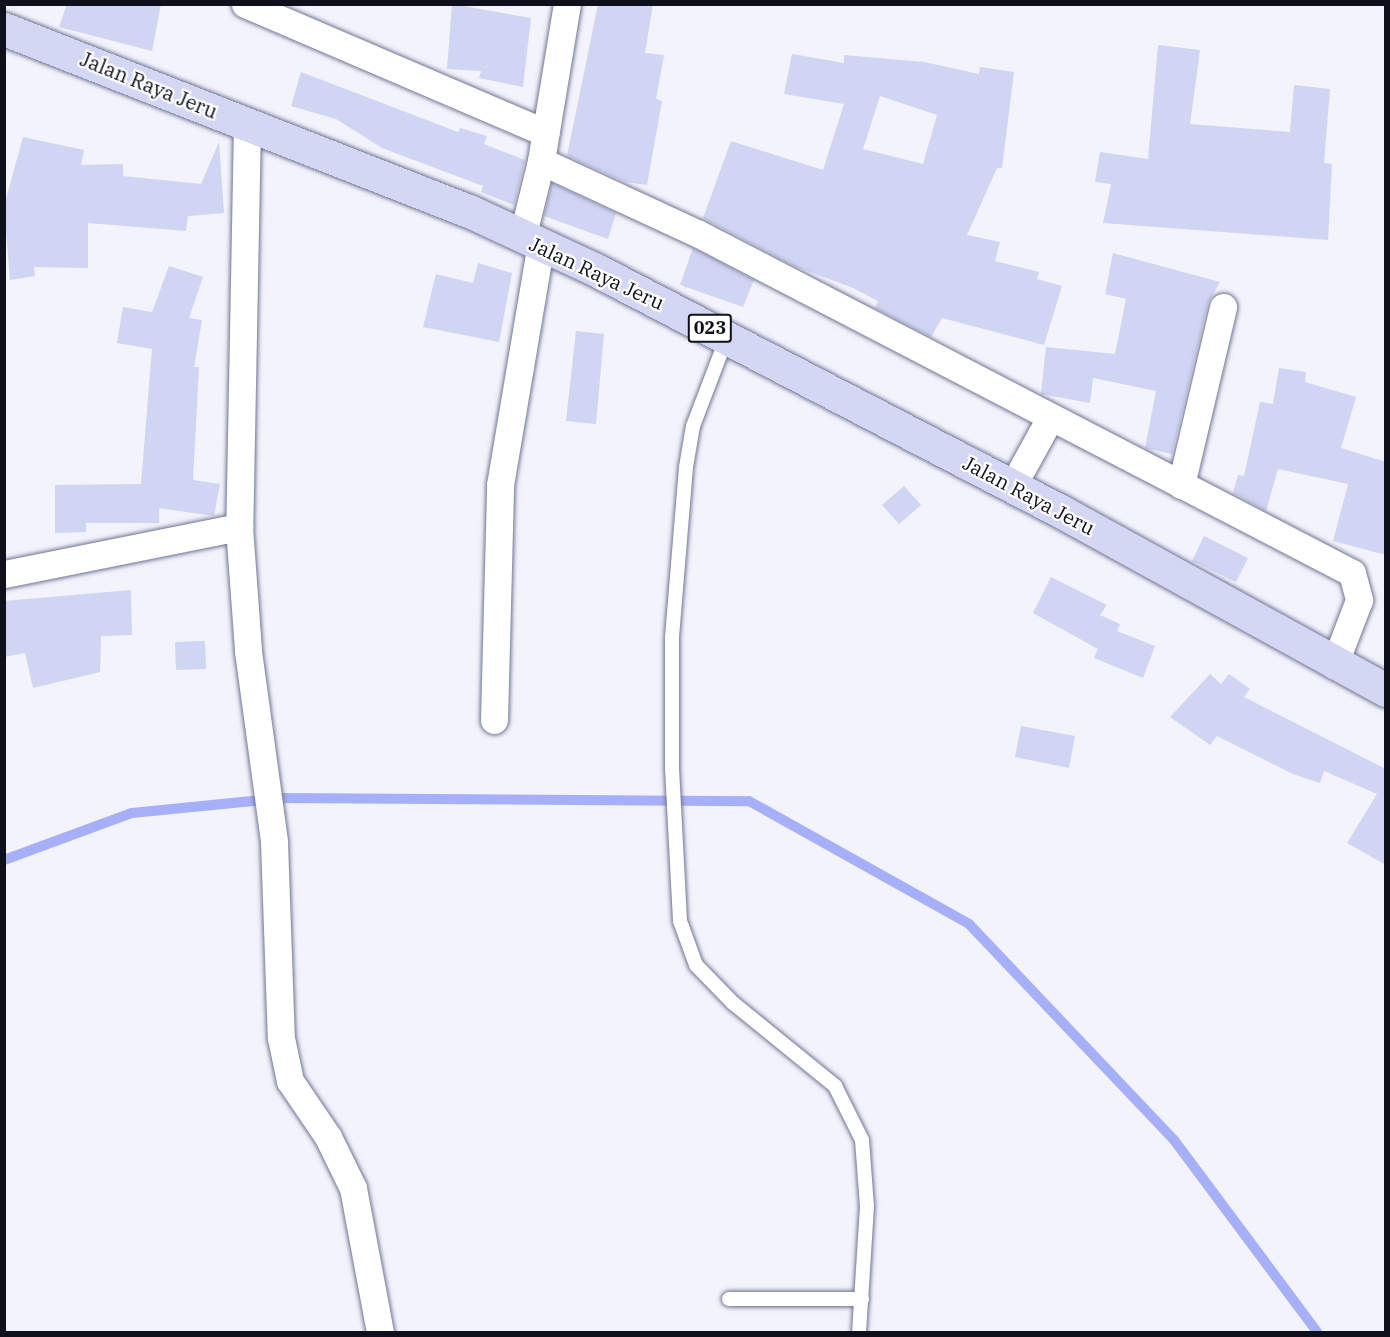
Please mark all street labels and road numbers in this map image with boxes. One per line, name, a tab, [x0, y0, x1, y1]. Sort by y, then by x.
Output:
street label: Jalan Raya Jeru	[77, 47, 221, 123]
street label: Jalan Raya Jeru	[526, 231, 668, 315]
road number: 023	[688, 313, 732, 343]
street label: Jalan Raya Jeru	[959, 450, 1099, 540]

